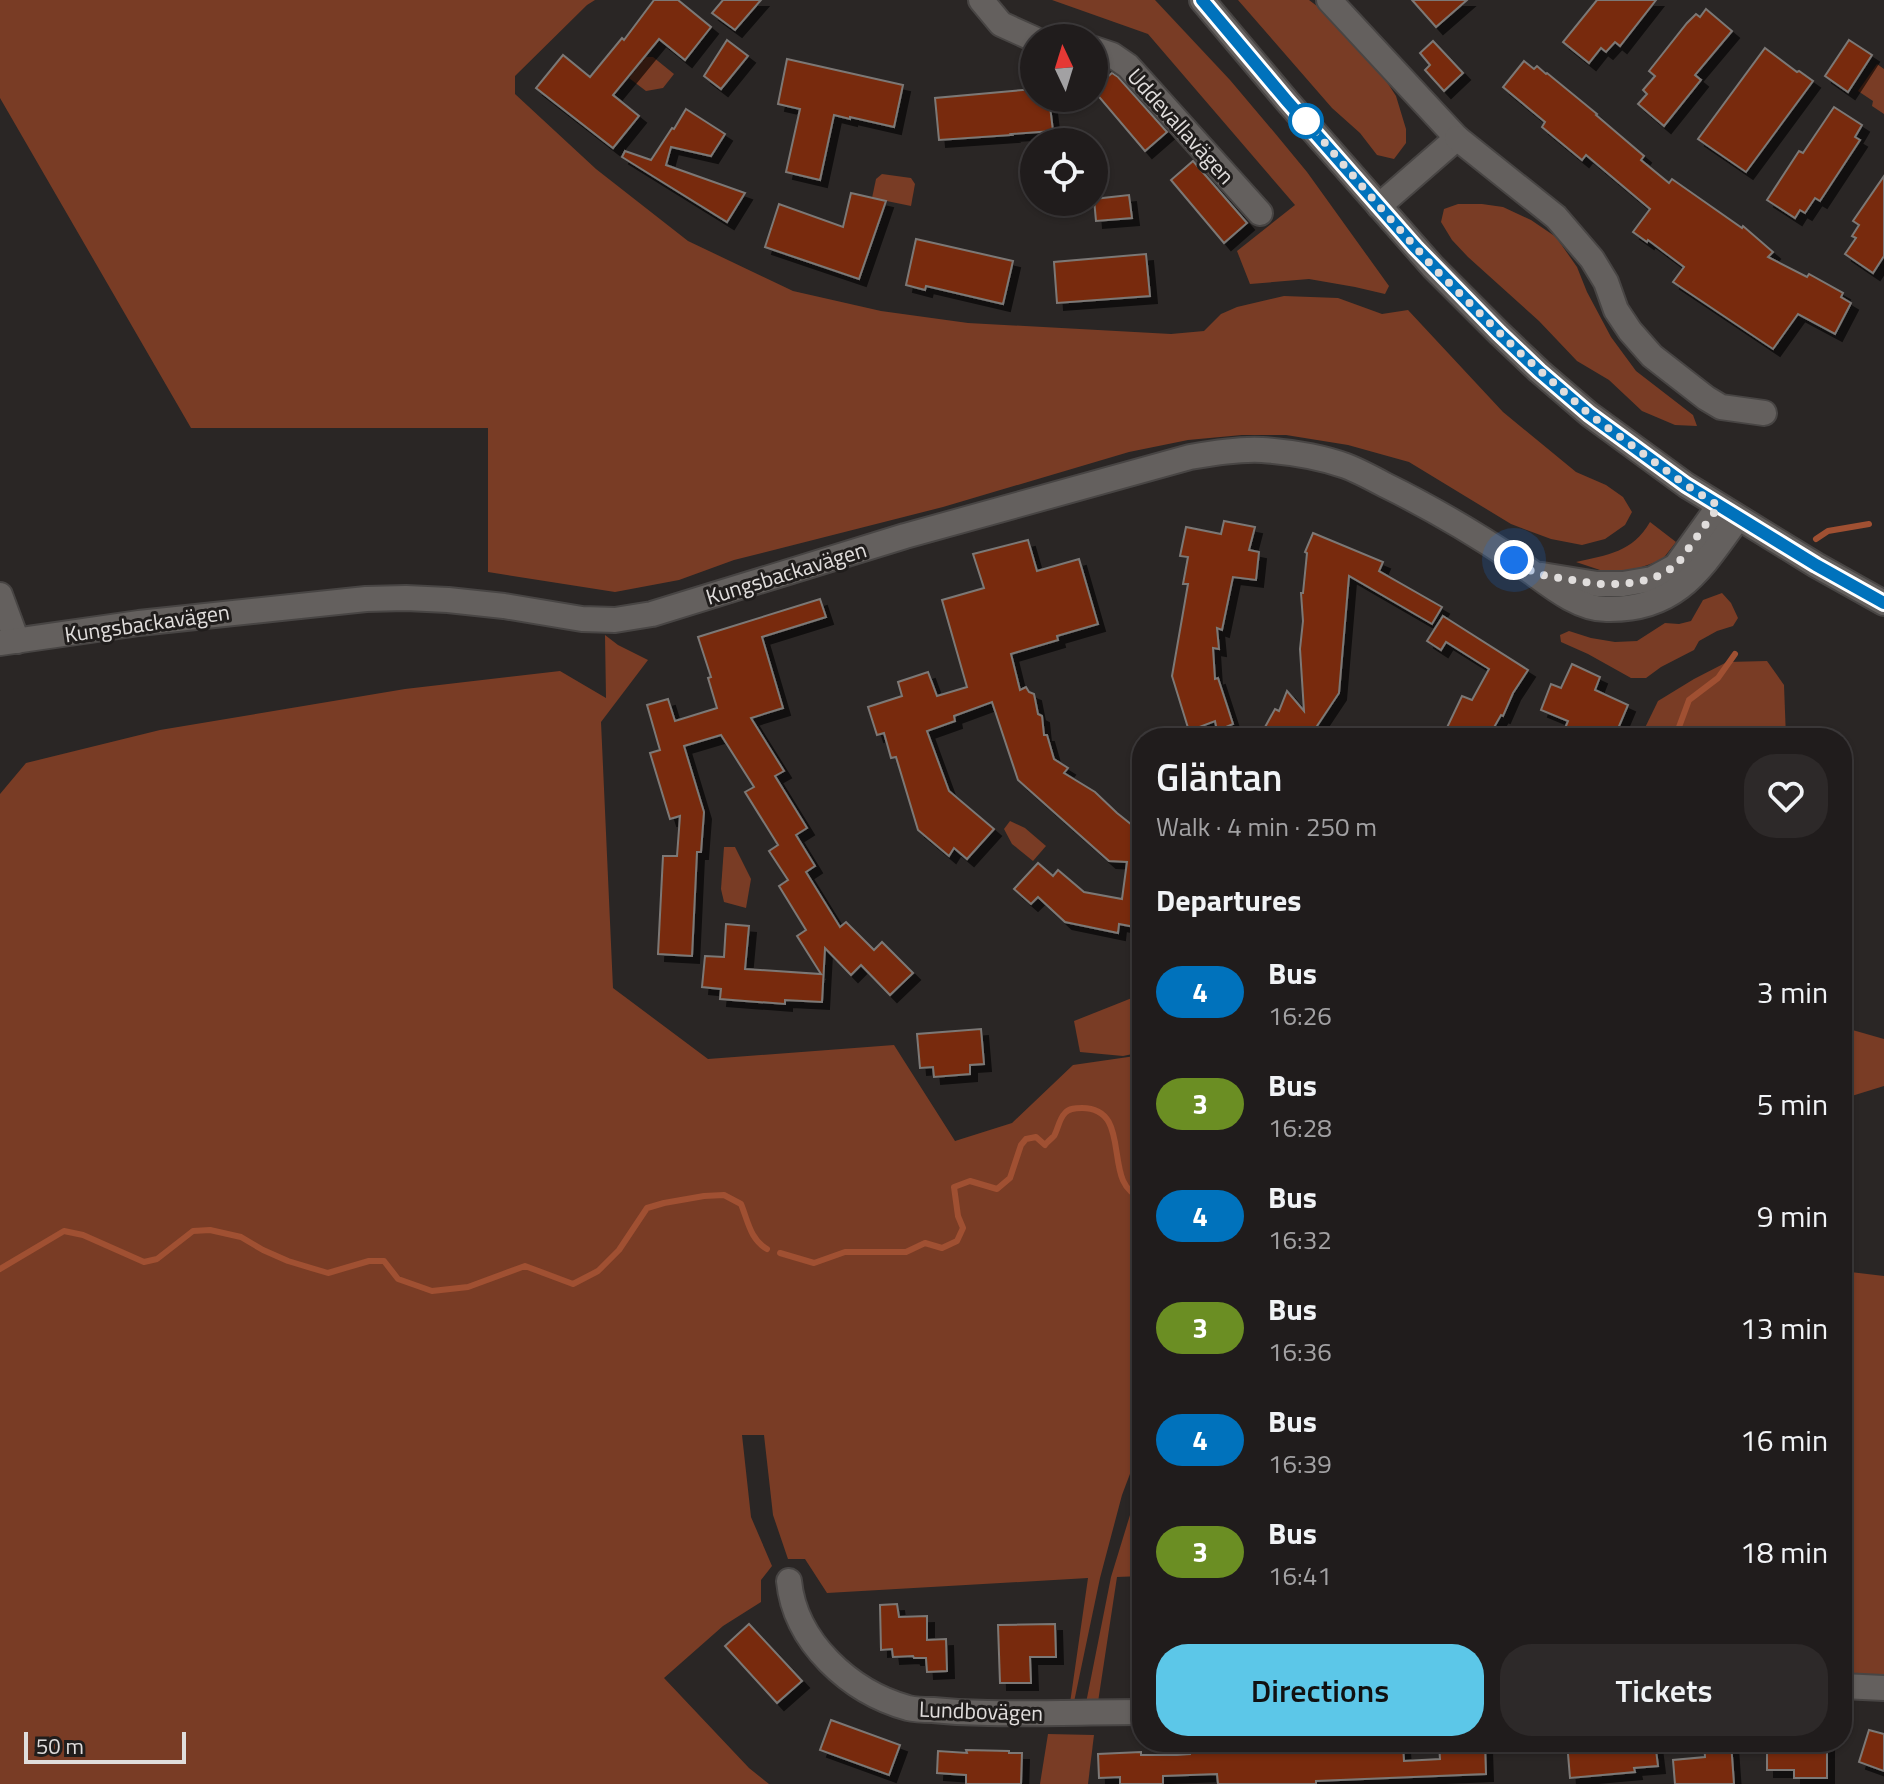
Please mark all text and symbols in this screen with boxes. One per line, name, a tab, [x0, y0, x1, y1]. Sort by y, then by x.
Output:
north arrow	[1020, 24, 1108, 112]
map controls	[1020, 24, 1108, 216]
street label: Uddevallavägen	[1119, 60, 1243, 192]
unlabelled marker	[1289, 104, 1323, 138]
button: locate	[1020, 128, 1108, 216]
street label: Kungsbackavägen	[701, 532, 871, 614]
your location	[1494, 540, 1534, 580]
street label: Kungsbackavägen	[62, 595, 232, 651]
text: Gläntan	[1156, 748, 1283, 806]
button: heart	[1744, 754, 1828, 838]
text: Walk · 4 min · 250 m	[1156, 807, 1377, 846]
text: Departures	[1156, 877, 1301, 923]
text: Bus	[1268, 950, 1317, 996]
text: 3 min	[1757, 969, 1828, 1015]
text: 4	[1192, 970, 1208, 1013]
text: 16:26	[1268, 996, 1332, 1035]
text: Bus	[1268, 1062, 1317, 1108]
text: 5 min	[1757, 1081, 1828, 1127]
text: 3	[1192, 1082, 1208, 1125]
text: 16:28	[1268, 1108, 1332, 1147]
text: Bus	[1268, 1174, 1317, 1220]
text: 9 min	[1757, 1193, 1828, 1239]
text: 4	[1192, 1194, 1208, 1237]
text: 16:32	[1268, 1220, 1332, 1259]
text: Bus	[1268, 1286, 1317, 1332]
text: 13 min	[1740, 1305, 1828, 1351]
text: 3	[1192, 1306, 1208, 1349]
text: 16:36	[1268, 1332, 1332, 1371]
text: Bus	[1268, 1398, 1317, 1444]
text: 16 min	[1740, 1417, 1828, 1463]
text: 4	[1192, 1418, 1208, 1461]
text: 16:39	[1268, 1444, 1332, 1483]
text: Bus	[1268, 1510, 1317, 1556]
text: 18 min	[1740, 1529, 1828, 1575]
text: 3	[1192, 1530, 1208, 1573]
text: 16:41	[1268, 1556, 1332, 1595]
button: Directions	[1156, 1644, 1484, 1736]
button: Tickets	[1500, 1644, 1828, 1736]
street label: Lundbovägen	[918, 1692, 1044, 1730]
scale bar	[24, 1728, 186, 1764]
text: 50 m	[36, 1729, 84, 1763]

